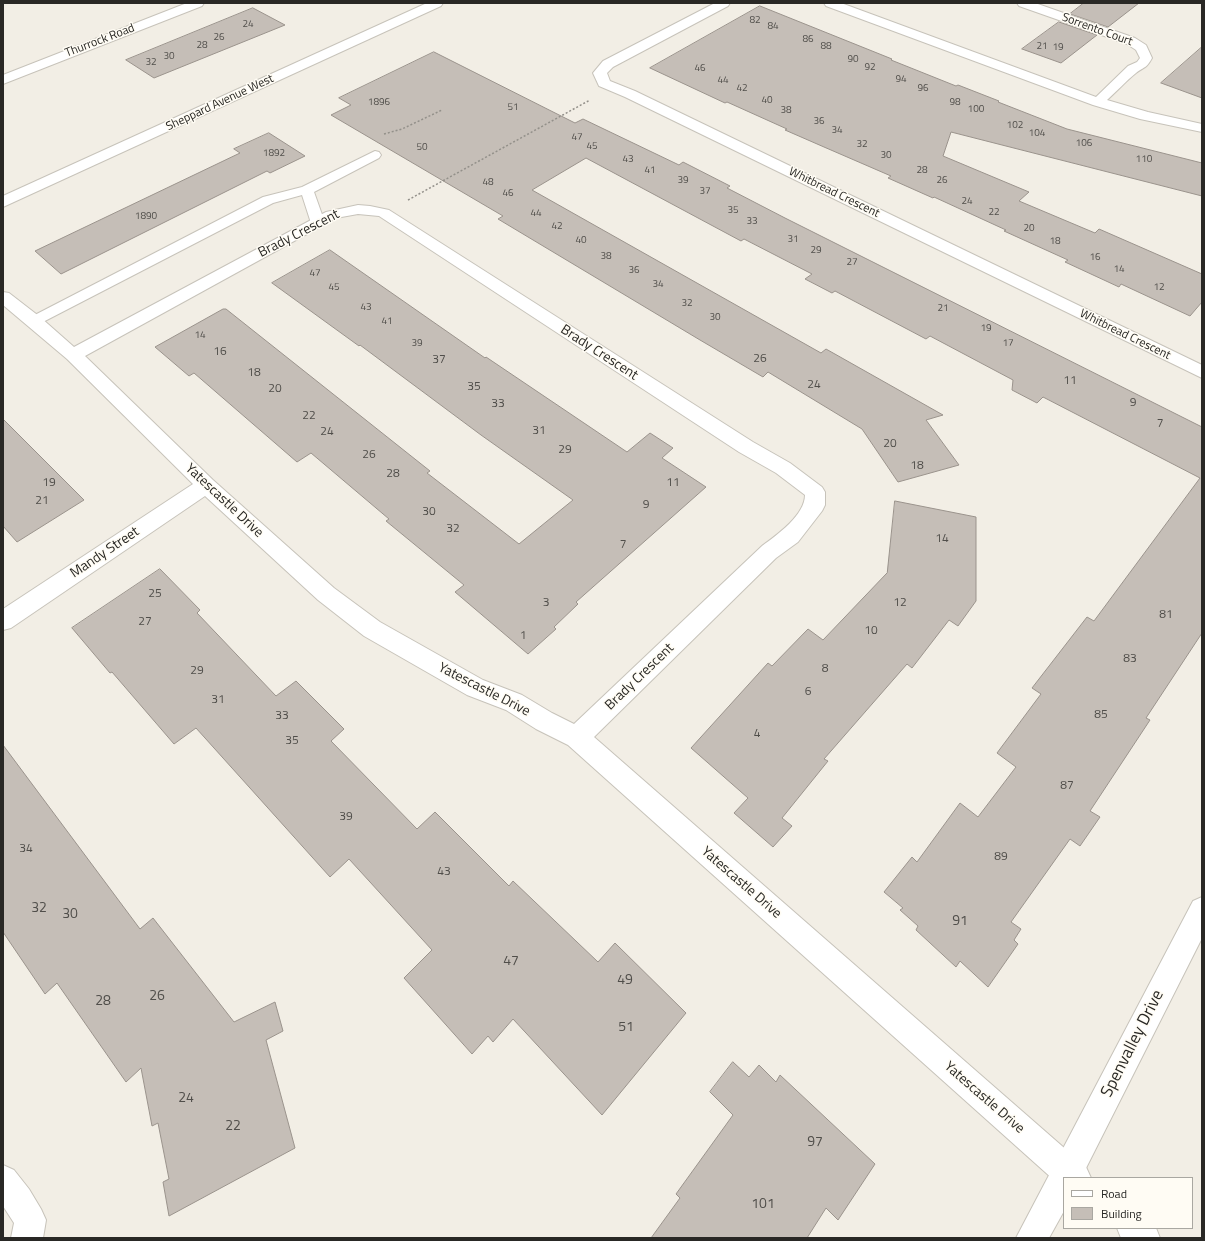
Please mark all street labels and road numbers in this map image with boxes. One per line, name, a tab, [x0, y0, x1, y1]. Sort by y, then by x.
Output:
street label: Sorrento Court	[1060, 11, 1134, 49]
street label: Thurrock Road	[63, 21, 137, 61]
street label: Sheppard Avenue West	[164, 72, 276, 134]
street label: Whitbread Crescent	[786, 165, 882, 221]
street label: Brady Crescent	[256, 206, 342, 262]
street label: Whitbread Crescent	[1077, 307, 1173, 363]
street label: Brady Crescent	[557, 322, 641, 384]
street label: Yatescastle Drive	[181, 461, 267, 541]
street label: Mandy Street	[67, 524, 143, 582]
street label: Brady Crescent	[602, 640, 678, 714]
street label: Yatescastle Drive	[435, 660, 533, 720]
street label: Yatescastle Drive	[697, 844, 785, 922]
street label: Spenvalley Drive	[1097, 987, 1169, 1101]
street label: Yatescastle Drive	[940, 1059, 1028, 1137]

